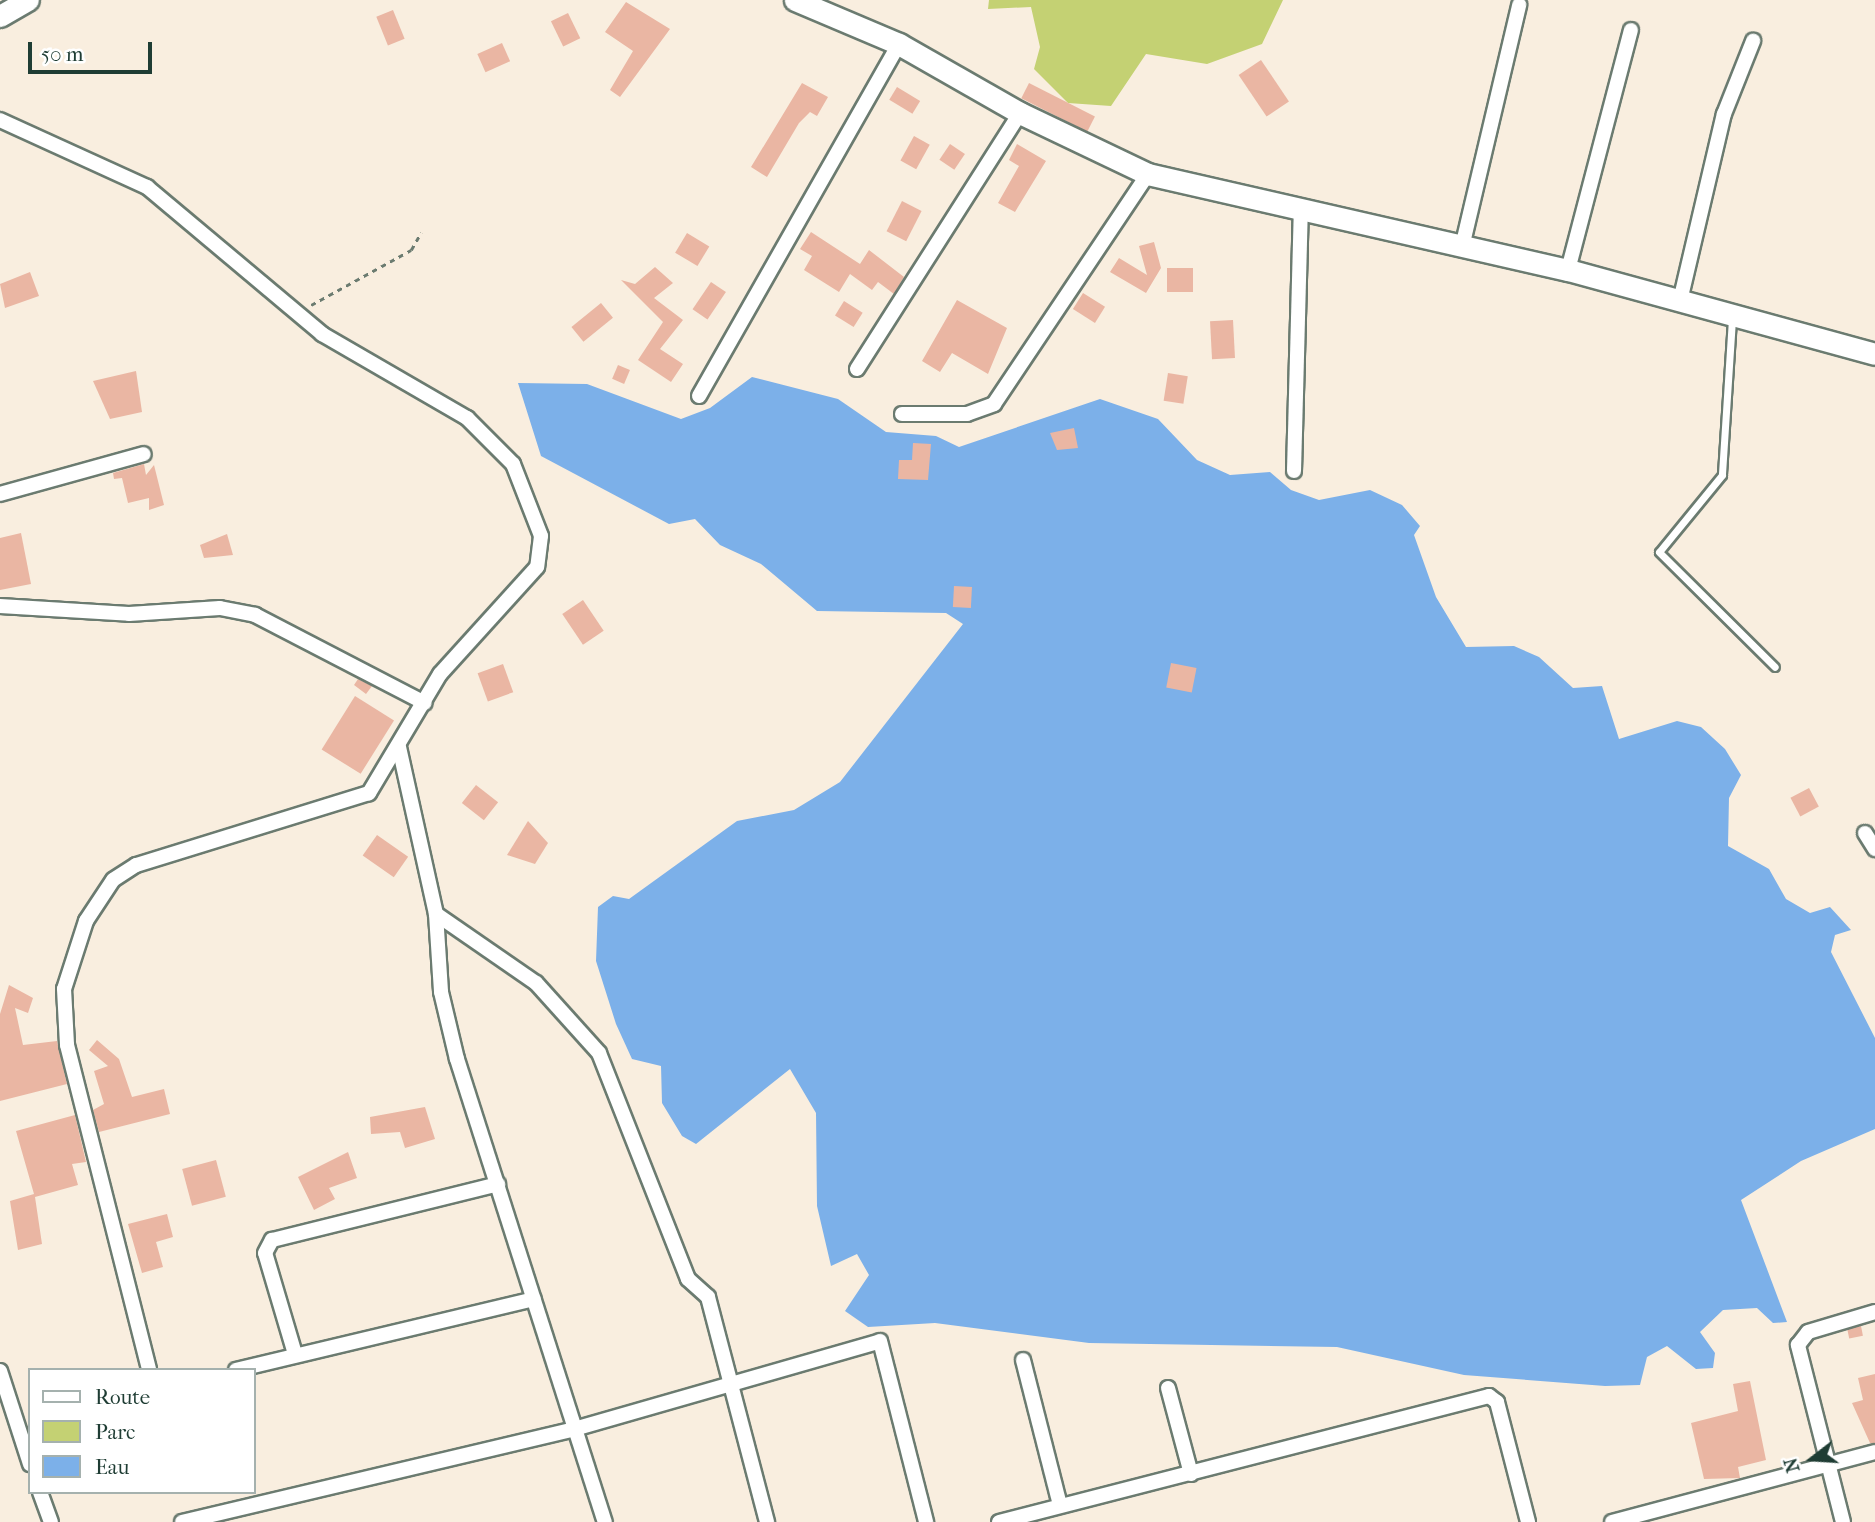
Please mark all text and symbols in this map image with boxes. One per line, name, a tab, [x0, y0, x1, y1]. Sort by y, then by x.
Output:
scale bar	[32, 28, 156, 72]
text: 50 m	[41, 42, 84, 66]
legend	[28, 1368, 256, 1494]
text: Route	[95, 1385, 150, 1409]
text: Parc	[95, 1420, 135, 1444]
north arrow	[1777, 1424, 1847, 1494]
text: Eau	[95, 1455, 129, 1479]
text: N	[1779, 1455, 1805, 1475]

